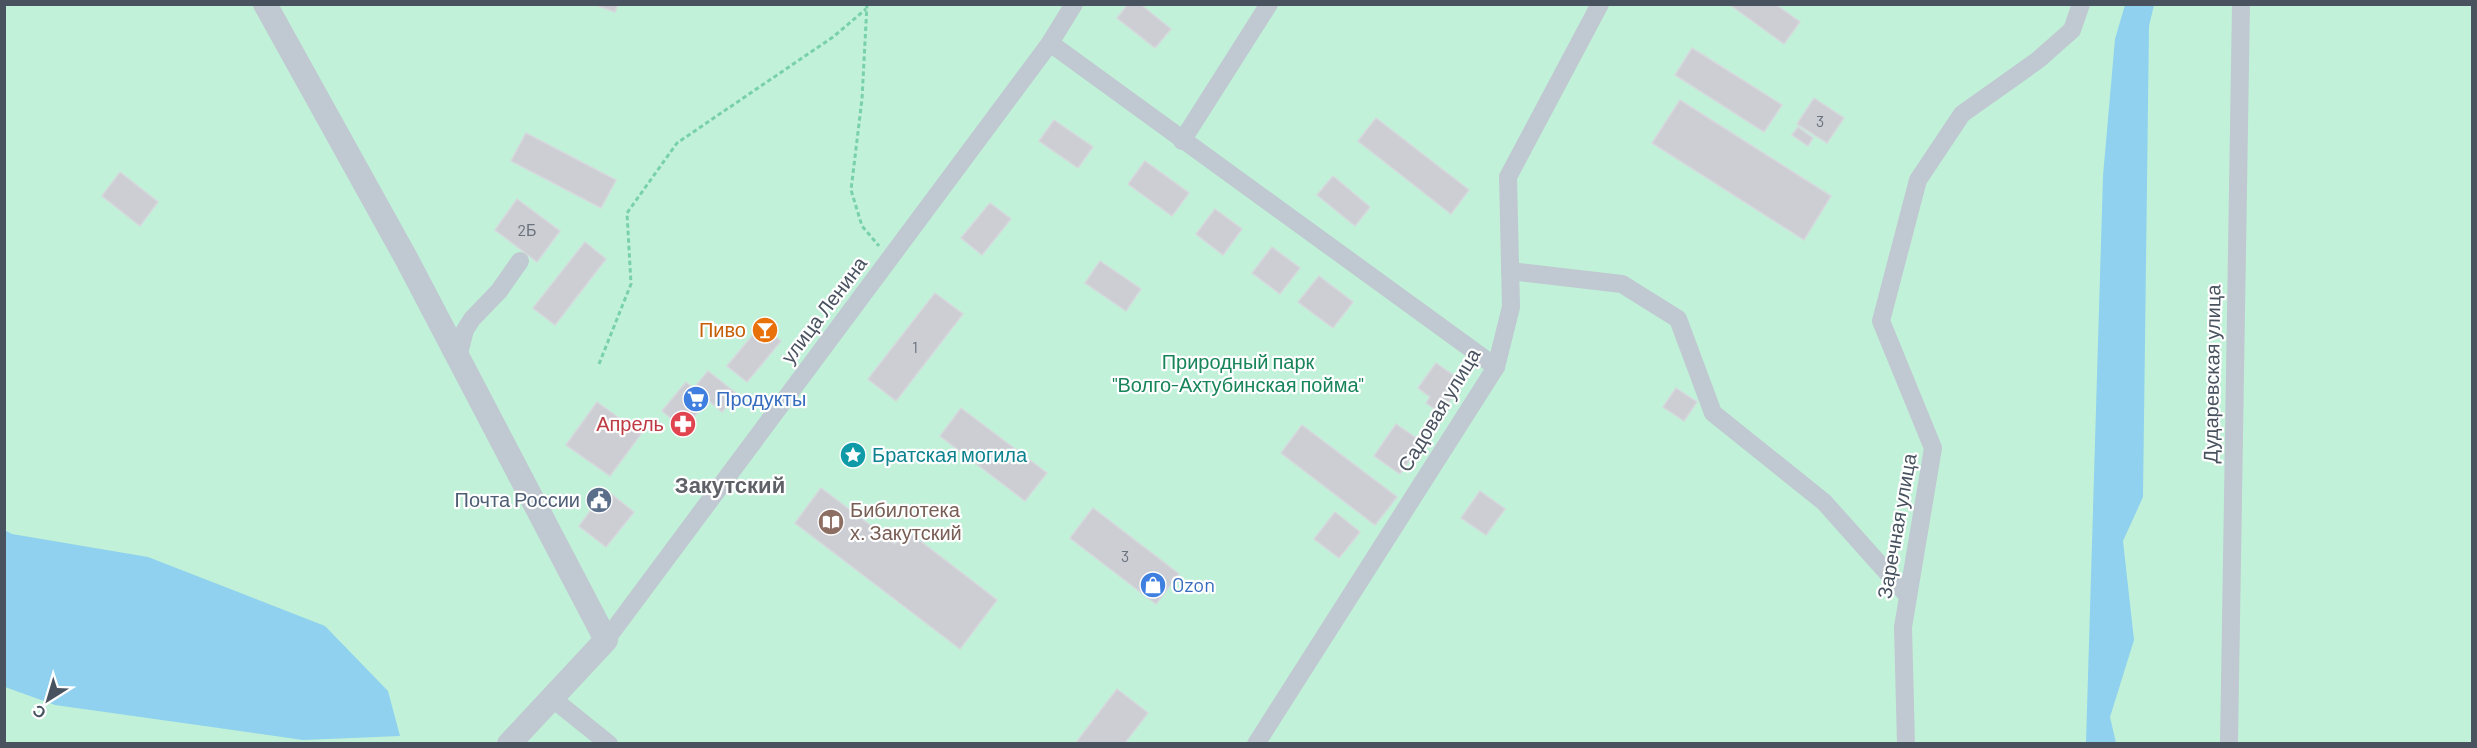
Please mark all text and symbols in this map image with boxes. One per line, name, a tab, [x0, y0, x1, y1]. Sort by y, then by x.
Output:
house number: 3	[1816, 111, 1824, 130]
house number: 2Б	[517, 220, 537, 239]
street label: улица Ленина	[775, 251, 872, 368]
street label: Дударевская улица	[2197, 283, 2225, 464]
bar icon: Пиво	[750, 315, 780, 345]
place label: Пиво	[699, 317, 746, 341]
house number: 1	[912, 337, 918, 356]
street label: Садовая улица	[1392, 343, 1485, 476]
park label: Природный парк "Волго-Ахтубинская пойма"	[1112, 349, 1364, 396]
supermarket icon: Продукты	[681, 384, 711, 414]
place label: Продукты	[716, 386, 806, 410]
pharmacy icon: Апрель	[668, 409, 698, 439]
place label: Апрель	[596, 411, 664, 435]
place icon: Братская могила	[838, 440, 868, 470]
place label: Братская могила	[872, 442, 1028, 466]
street label: Заречная улица	[1871, 450, 1921, 600]
district label: Закутский	[675, 471, 785, 498]
public building icon: Почта России	[584, 485, 614, 515]
place label: Почта России	[455, 487, 580, 511]
place label: Бибилотека х. Закутский	[850, 497, 962, 544]
library icon: Бибилотека х. Закутский	[816, 507, 846, 537]
house number: 3	[1121, 546, 1129, 565]
shop icon: Ozon	[1138, 570, 1168, 600]
place label: Ozon	[1172, 572, 1215, 596]
north arrow	[18, 670, 78, 730]
text: С	[28, 701, 49, 723]

